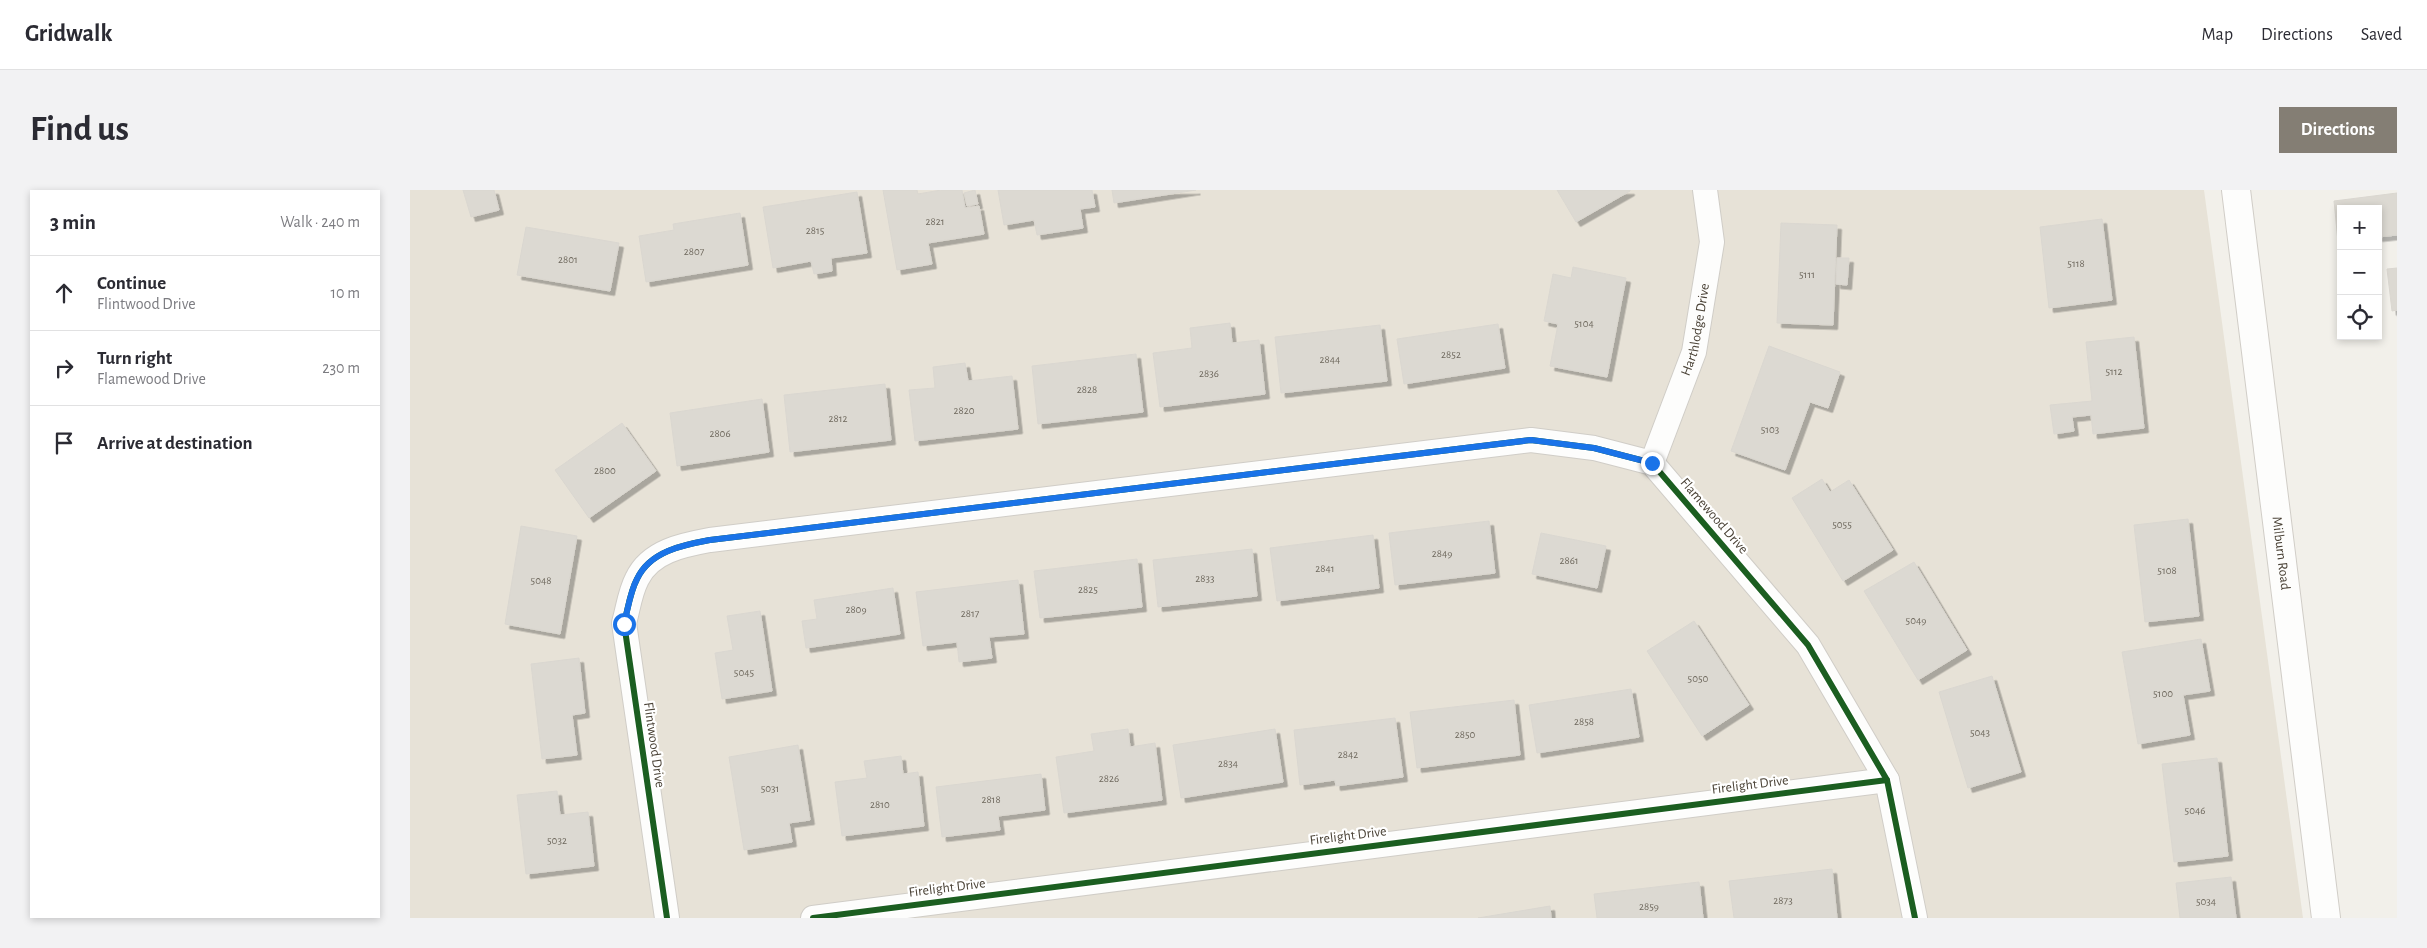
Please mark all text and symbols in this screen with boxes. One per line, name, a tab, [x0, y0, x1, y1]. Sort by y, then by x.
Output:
text: Gridwalk	[25, 22, 112, 46]
text: Map	[2202, 26, 2233, 44]
text: Directions	[2261, 26, 2333, 44]
text: Saved	[2361, 26, 2402, 44]
button: Directions	[2279, 107, 2397, 153]
text: Find us	[30, 112, 129, 147]
map controls	[2337, 205, 2382, 340]
button: +	[2337, 205, 2382, 250]
text: 3 min	[50, 212, 96, 233]
text: Walk · 240 m	[280, 214, 360, 230]
house number: 2821	[925, 216, 945, 227]
house number: 2815	[806, 225, 825, 236]
house number: 2807	[684, 246, 705, 257]
button: −	[2337, 250, 2382, 295]
house number: 2801	[558, 254, 578, 265]
house number: 5118	[2067, 258, 2085, 269]
house number: 5111	[1799, 269, 1815, 280]
text: Continue	[97, 274, 166, 293]
icon: ahead	[50, 279, 78, 307]
street label: Harthlodge Drive	[1679, 282, 1712, 378]
text: 10 m	[331, 285, 360, 301]
button: locate	[2337, 295, 2382, 340]
text: Flintwood Drive	[97, 296, 196, 312]
house number: 5104	[1574, 318, 1594, 329]
text: Turn right	[97, 349, 172, 368]
house number: 2852	[1441, 349, 1461, 360]
icon: right	[50, 354, 78, 382]
house number: 2844	[1320, 354, 1340, 365]
text: 230 m	[322, 360, 360, 376]
house number: 5112	[2105, 366, 2123, 377]
house number: 2836	[1199, 368, 1219, 379]
text: Flamewood Drive	[97, 371, 206, 387]
house number: 2828	[1077, 384, 1097, 395]
house number: 2820	[953, 405, 975, 416]
house number: 2812	[828, 413, 848, 424]
house number: 5103	[1761, 424, 1780, 435]
house number: 2806	[709, 428, 731, 439]
icon: arrive	[50, 429, 78, 457]
text: Arrive at destination	[97, 434, 253, 453]
route end	[1641, 452, 1664, 475]
house number: 2800	[594, 465, 616, 476]
street label: Flamewood Drive	[1677, 475, 1751, 557]
street label: Milburn Road	[2269, 516, 2292, 591]
house number: 5055	[1832, 519, 1852, 530]
house number: 2849	[1432, 548, 1452, 559]
house number: 2861	[1559, 555, 1579, 566]
house number: 2841	[1315, 563, 1335, 574]
house number: 5108	[2157, 565, 2177, 576]
house number: 2833	[1195, 573, 1215, 584]
house number: 5048	[531, 575, 551, 586]
house number: 2825	[1078, 584, 1098, 595]
house number: 2809	[845, 604, 867, 615]
house number: 2817	[961, 608, 980, 619]
route start	[613, 613, 636, 636]
house number: 5049	[1906, 615, 1926, 626]
house number: 5045	[734, 667, 755, 678]
house number: 5050	[1688, 673, 1709, 684]
house number: 5100	[2153, 688, 2173, 699]
street label: Flintwood Drive	[641, 701, 667, 789]
house number: 2858	[1574, 716, 1594, 727]
house number: 5043	[1970, 727, 1991, 738]
house number: 2850	[1455, 729, 1476, 740]
house number: 2842	[1338, 749, 1358, 760]
house number: 2834	[1218, 758, 1238, 769]
house number: 2826	[1099, 773, 1119, 784]
street label: Firelight Drive	[1711, 773, 1789, 797]
house number: 5031	[761, 783, 779, 794]
house number: 2818	[981, 794, 1001, 805]
house number: 2810	[870, 799, 890, 810]
house number: 5046	[2185, 805, 2205, 816]
street label: Firelight Drive	[1309, 824, 1387, 848]
house number: 5032	[547, 835, 567, 846]
street label: Firelight Drive	[908, 876, 986, 900]
house number: 2873	[1773, 895, 1793, 906]
house number: 5034	[2196, 896, 2216, 907]
house number: 2859	[1639, 901, 1659, 912]

